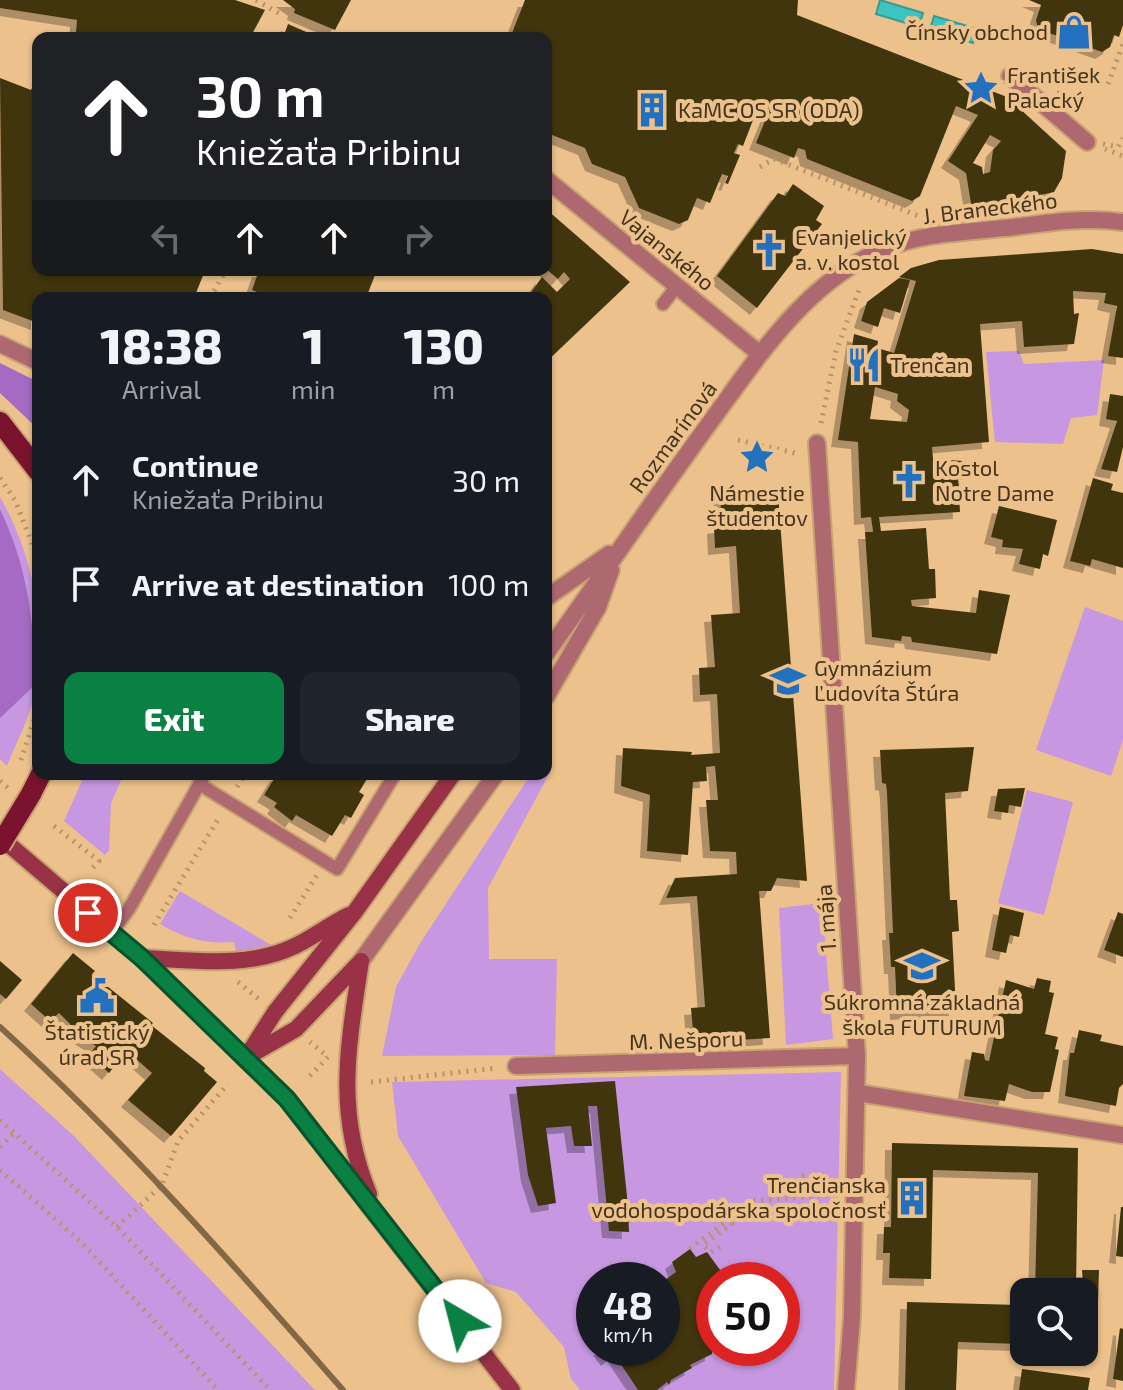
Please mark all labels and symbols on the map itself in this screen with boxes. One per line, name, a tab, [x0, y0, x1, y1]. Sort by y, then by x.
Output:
shop icon: Čínsky obchod	[1055, 13, 1093, 51]
place label: Čínsky obchod	[905, 18, 1048, 44]
place label: František Palacký	[1007, 61, 1100, 112]
place icon: František Palacký	[962, 69, 1000, 107]
building icon: KaMC OS SR (ODA)	[633, 91, 671, 129]
place label: KaMC OS SR (ODA)	[678, 96, 860, 122]
street label: J. Braneckého	[921, 186, 1059, 228]
street label: Vajanského	[614, 203, 720, 296]
place label: Evanjelický a. v. kostol	[795, 223, 907, 274]
church icon: Evanjelický a. v. kostol	[750, 231, 788, 269]
restaurant icon: Trenčan	[845, 346, 883, 384]
place label: Trenčan	[890, 351, 970, 377]
street label: Rozmarínová	[623, 376, 721, 497]
place icon: Námestie študentov	[738, 438, 776, 476]
place label: Kostol Notre Dame	[935, 454, 1054, 505]
church icon: Kostol Notre Dame	[890, 462, 928, 500]
place label: Námestie študentov	[706, 479, 808, 530]
place label: Gymnázium Ľudovíta Štúra	[814, 654, 959, 705]
school or university icon: Gymnázium Ľudovíta Štúra	[769, 662, 807, 700]
pin	[54, 879, 122, 947]
street label: 1. mája	[810, 883, 841, 953]
school or university icon: Súkromná základná škola FUTURUM	[903, 947, 941, 985]
public building icon: Štatistický úrad SR	[78, 977, 116, 1015]
place label: Súkromná základná škola FUTURUM	[824, 988, 1020, 1039]
place label: Štatistický úrad SR	[44, 1018, 150, 1069]
street label: M. Nešporu	[628, 1024, 744, 1054]
place label: Trenčianska vodohospodárska spoločnosť	[591, 1171, 886, 1222]
building icon: Trenčianska vodohospodárska spoločnosť	[893, 1179, 931, 1217]
speed limit sign: 50	[696, 1262, 800, 1366]
position arrow	[418, 1279, 502, 1363]

